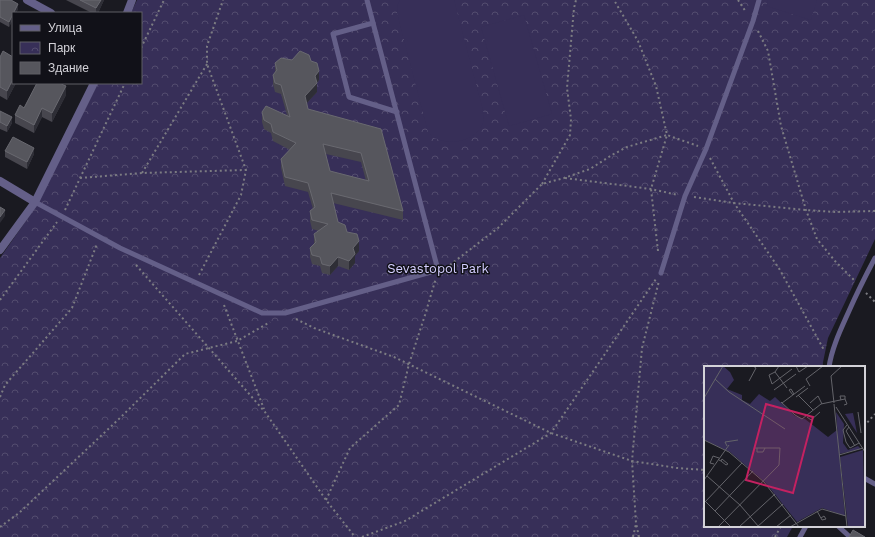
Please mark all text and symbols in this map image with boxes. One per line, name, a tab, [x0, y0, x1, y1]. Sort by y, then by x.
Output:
legend	[12, 12, 142, 84]
text: Улица	[48, 21, 82, 35]
text: Парк	[48, 41, 76, 55]
text: Здание	[48, 61, 89, 75]
park label: Sevastopol Park	[387, 261, 489, 276]
inset map	[704, 366, 865, 527]

